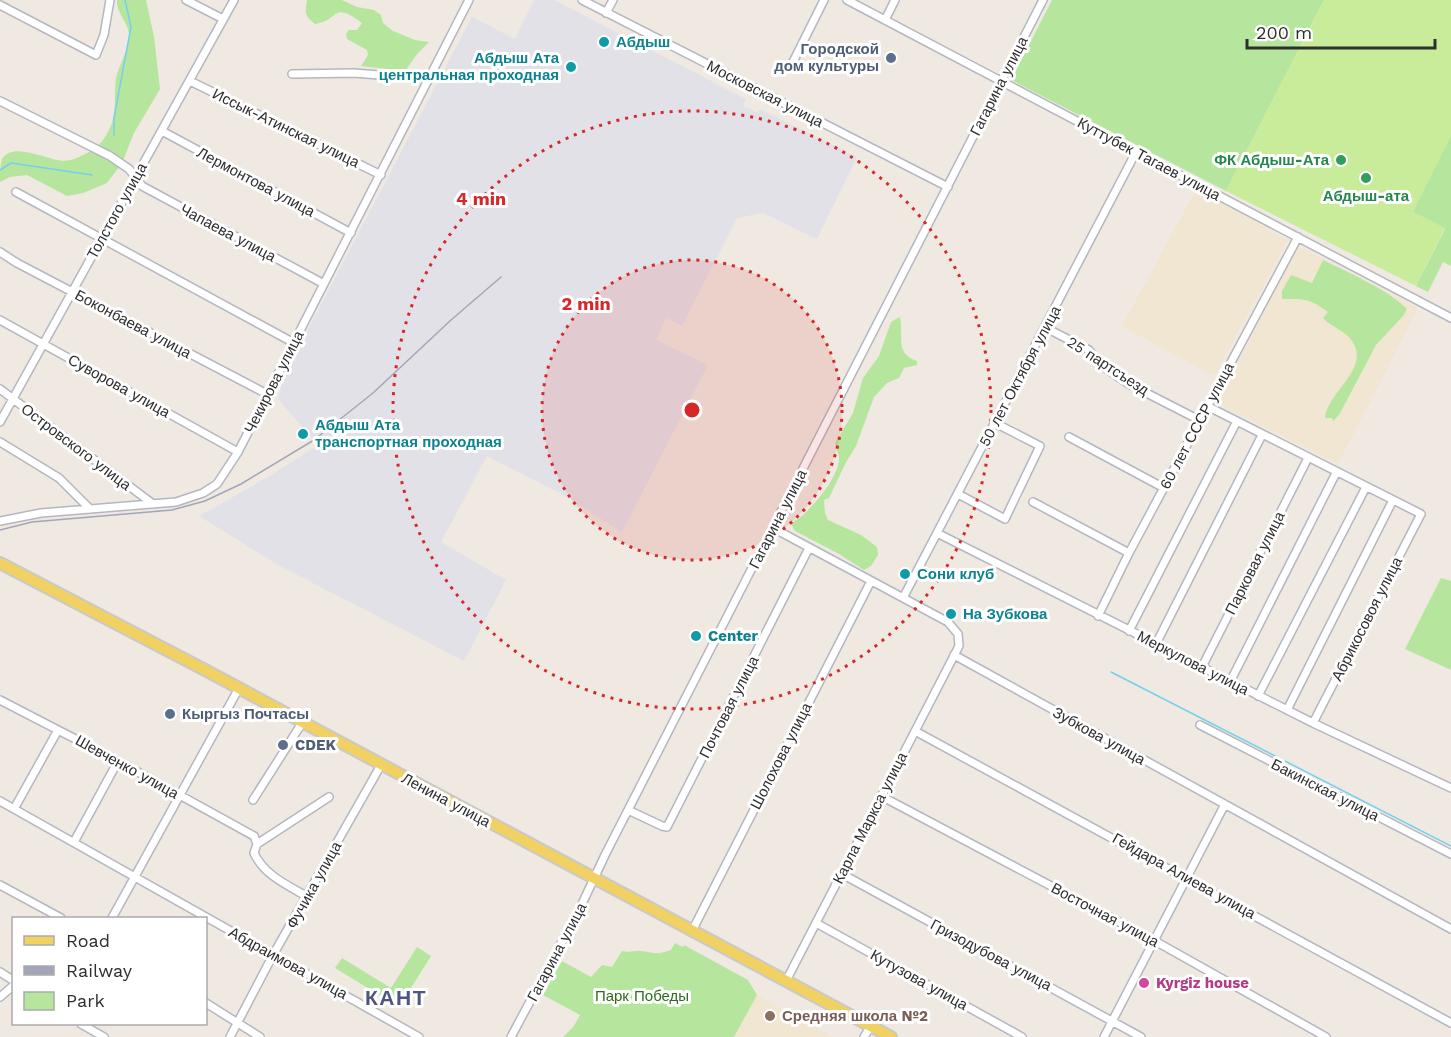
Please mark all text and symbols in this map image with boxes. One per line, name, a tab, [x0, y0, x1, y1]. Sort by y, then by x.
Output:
scale bar	[1247, 12, 1434, 50]
text: 200 m	[1256, 22, 1312, 43]
place label: Абдыш	[616, 33, 670, 51]
street label: Гагарина улица	[966, 33, 1032, 139]
marker: Абдыш	[597, 35, 611, 49]
place label: Городской дом культуры	[774, 40, 879, 75]
place label: Абдыш Ата центральная проходная	[379, 49, 560, 84]
marker: Городской дом культуры	[884, 51, 898, 65]
street label: Московская улица	[704, 57, 827, 132]
marker: Абдыш Ата центральная проходная	[564, 60, 578, 74]
street label: Иссык-Атинская улица	[210, 85, 363, 172]
street label: Куттубек Тагаев улица	[1074, 114, 1224, 205]
street label: Лермонтова улица	[194, 143, 319, 221]
place label: ФК Абдыш-Ата	[1214, 151, 1330, 169]
marker: ФК Абдыш-Ата	[1334, 153, 1348, 167]
street label: Толстого улица	[83, 159, 151, 262]
marker: Абдыш-ата	[1359, 171, 1373, 185]
place label: Абдыш-ата	[1323, 187, 1410, 205]
text: 4 min	[456, 188, 506, 209]
street label: Чапаева улица	[177, 200, 279, 266]
street label: Боконбаева улица	[72, 286, 195, 363]
text: 2 min	[561, 293, 611, 314]
street label: 50 лет Октября улица	[975, 302, 1065, 449]
street label: Чекирова улица	[240, 327, 308, 436]
street label: 25 партсъезд	[1064, 333, 1153, 399]
street label: Суворова улица	[65, 351, 174, 422]
street label: 60 лет СССР улица	[1156, 359, 1238, 492]
street label: Островского улица	[17, 400, 135, 495]
centre of rings	[682, 400, 702, 420]
place label: Абдыш Ата транспортная проходная	[315, 416, 502, 451]
marker: Абдыш Ата транспортная проходная	[296, 427, 310, 441]
street label: Гагарина улица	[745, 466, 811, 572]
street label: Парковая улица	[1221, 508, 1289, 617]
street label: Абрикосовоя улица	[1328, 553, 1406, 684]
place label: Сони клуб	[917, 565, 994, 583]
marker: Сони клуб	[898, 567, 912, 581]
place label: На Зубкова	[963, 605, 1048, 623]
marker: На Зубкова	[944, 607, 958, 621]
place label: Center	[708, 627, 758, 645]
street label: Меркулова улица	[1134, 627, 1252, 699]
marker: Center	[689, 629, 703, 643]
street label: Почтовая улица	[695, 652, 763, 761]
street label: Шолохова улица	[746, 699, 816, 812]
street label: Зубкова улица	[1050, 703, 1149, 769]
place label: Кыргыз Почтасы	[182, 705, 309, 723]
marker: Кыргыз Почтасы	[163, 707, 177, 721]
street label: Шевченко улица	[72, 731, 182, 803]
place label: CDEK	[295, 736, 336, 754]
marker: CDEK	[276, 738, 290, 752]
street label: Карла Маркса улица	[829, 749, 911, 887]
street label: Бакинская улица	[1268, 755, 1383, 825]
street label: Ленина улица	[399, 769, 494, 831]
street label: Гейдара Алиева улица	[1109, 829, 1259, 923]
street label: Фучика улица	[283, 838, 346, 932]
street label: Восточная улица	[1048, 879, 1163, 951]
street label: Гагарина улица	[524, 899, 591, 1004]
street label: Гризодубова улица	[927, 915, 1055, 995]
legend	[12, 917, 207, 1025]
street label: Абдраимова улица	[226, 923, 351, 1003]
text: Road	[66, 930, 110, 951]
street label: Кутузова улица	[867, 946, 971, 1014]
text: Railway	[66, 960, 133, 981]
place label: Kyrgiz house	[1156, 974, 1249, 992]
marker: Kyrgiz house	[1137, 976, 1151, 990]
district label: КАНТ	[365, 985, 427, 1010]
park label: Парк Победы	[595, 987, 689, 1005]
text: Park	[66, 990, 105, 1011]
place label: Средняя школа №2	[782, 1007, 928, 1025]
marker: Средняя школа №2	[763, 1009, 777, 1023]

